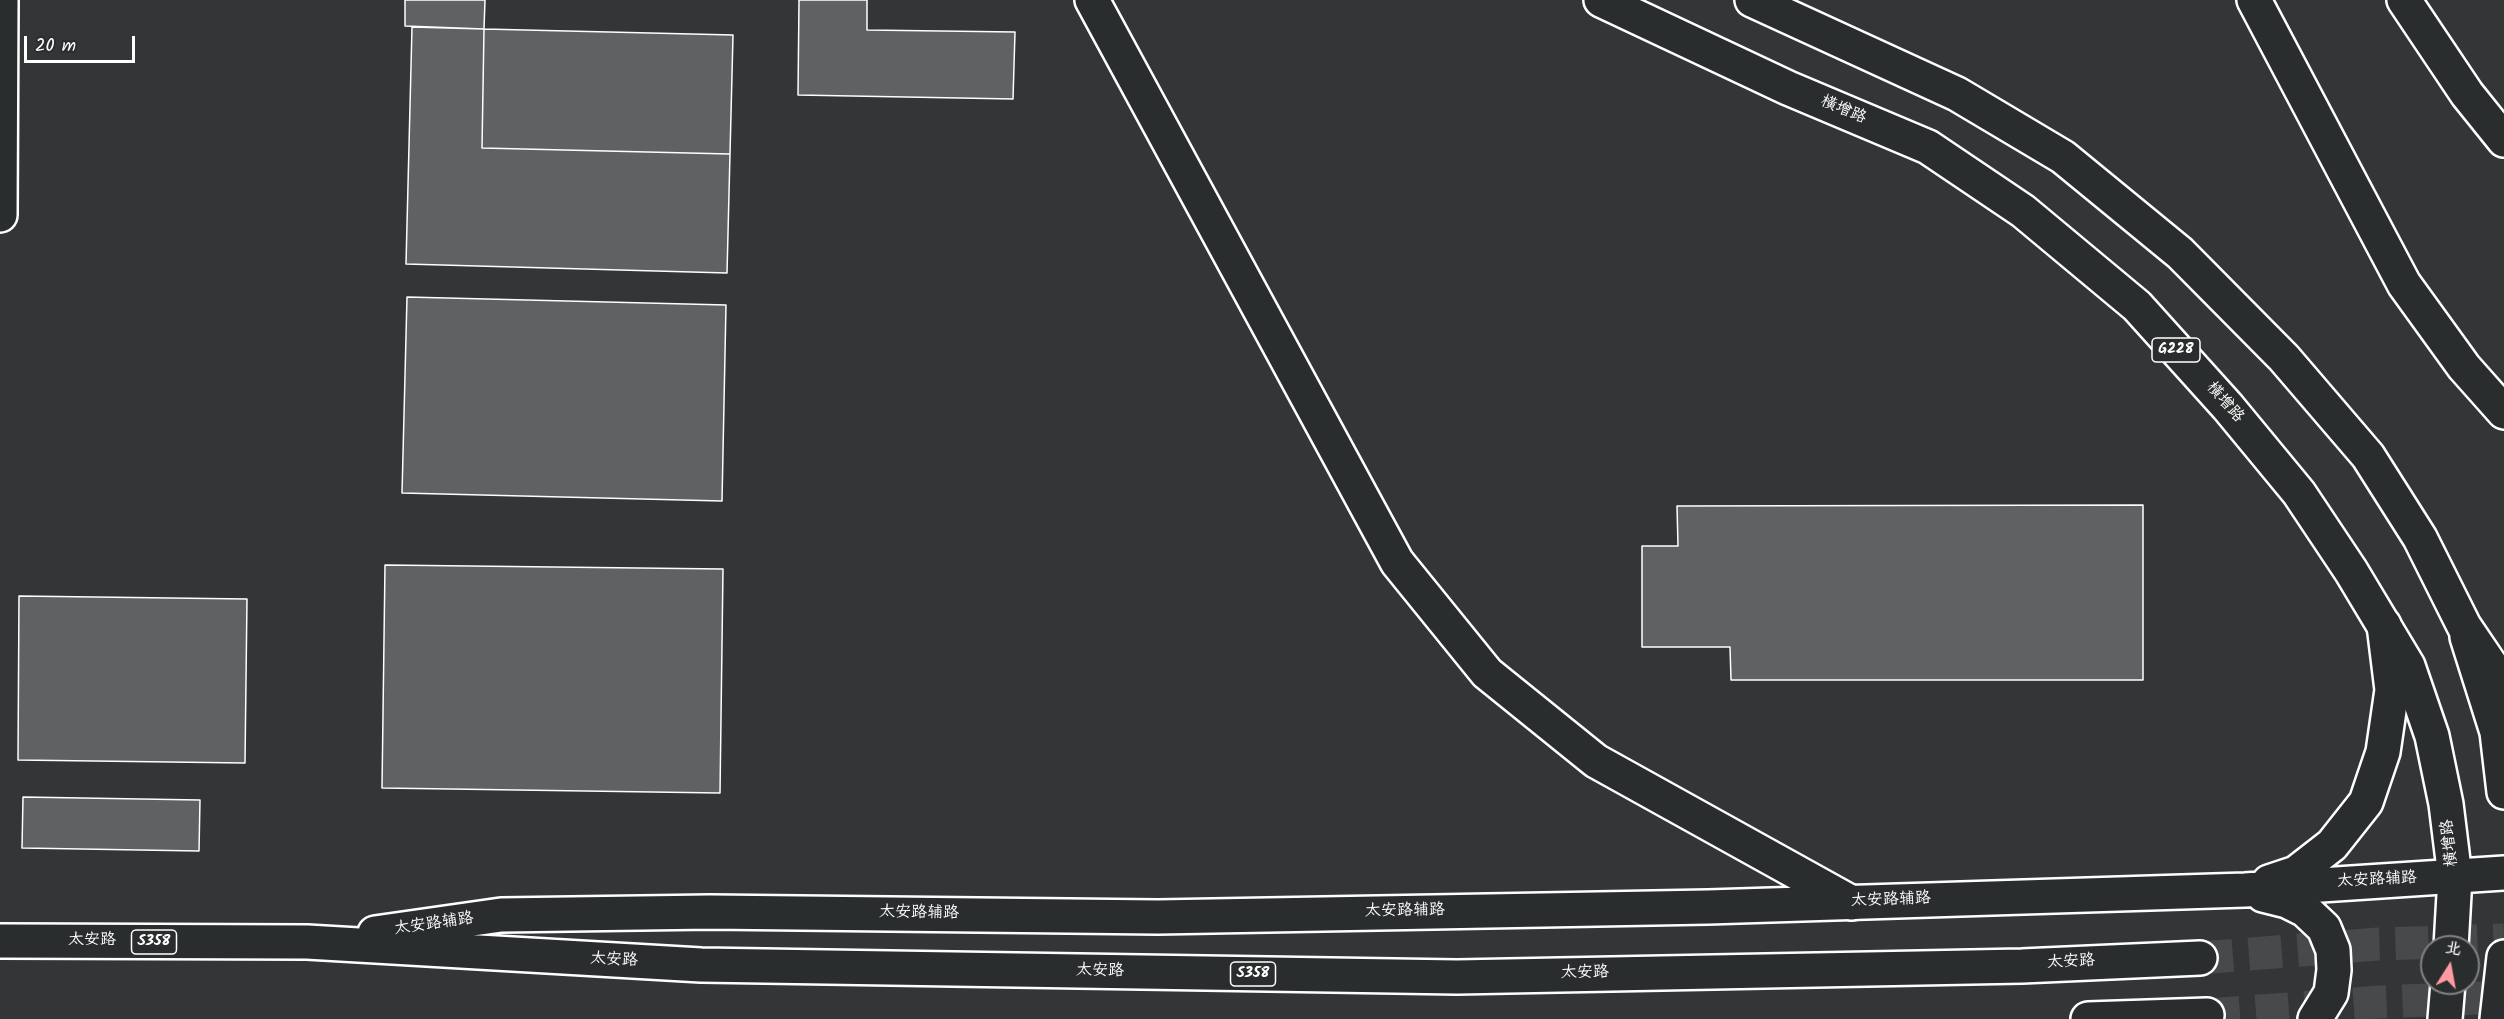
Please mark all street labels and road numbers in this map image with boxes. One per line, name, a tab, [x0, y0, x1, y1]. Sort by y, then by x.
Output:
street label: 横增路	[1817, 93, 1869, 129]
road number: G228	[2152, 338, 2200, 362]
street label: 横增路	[2201, 379, 2247, 427]
street label: 横增路	[2439, 818, 2463, 868]
street label: 太安路辅路	[2337, 869, 2417, 893]
street label: 太安路辅路	[1851, 890, 1931, 912]
street label: 太安路辅路	[1365, 902, 1445, 922]
street label: 太安路辅路	[879, 904, 959, 924]
street label: 太安路辅路	[393, 910, 475, 940]
road number: S358	[132, 930, 176, 954]
street label: 太安路	[68, 931, 116, 951]
street label: 太安路	[590, 950, 638, 972]
street label: 太安路	[2047, 952, 2095, 974]
street label: 太安路	[1076, 962, 1124, 982]
road number: S358	[1230, 962, 1276, 986]
street label: 太安路	[1561, 964, 1609, 984]

